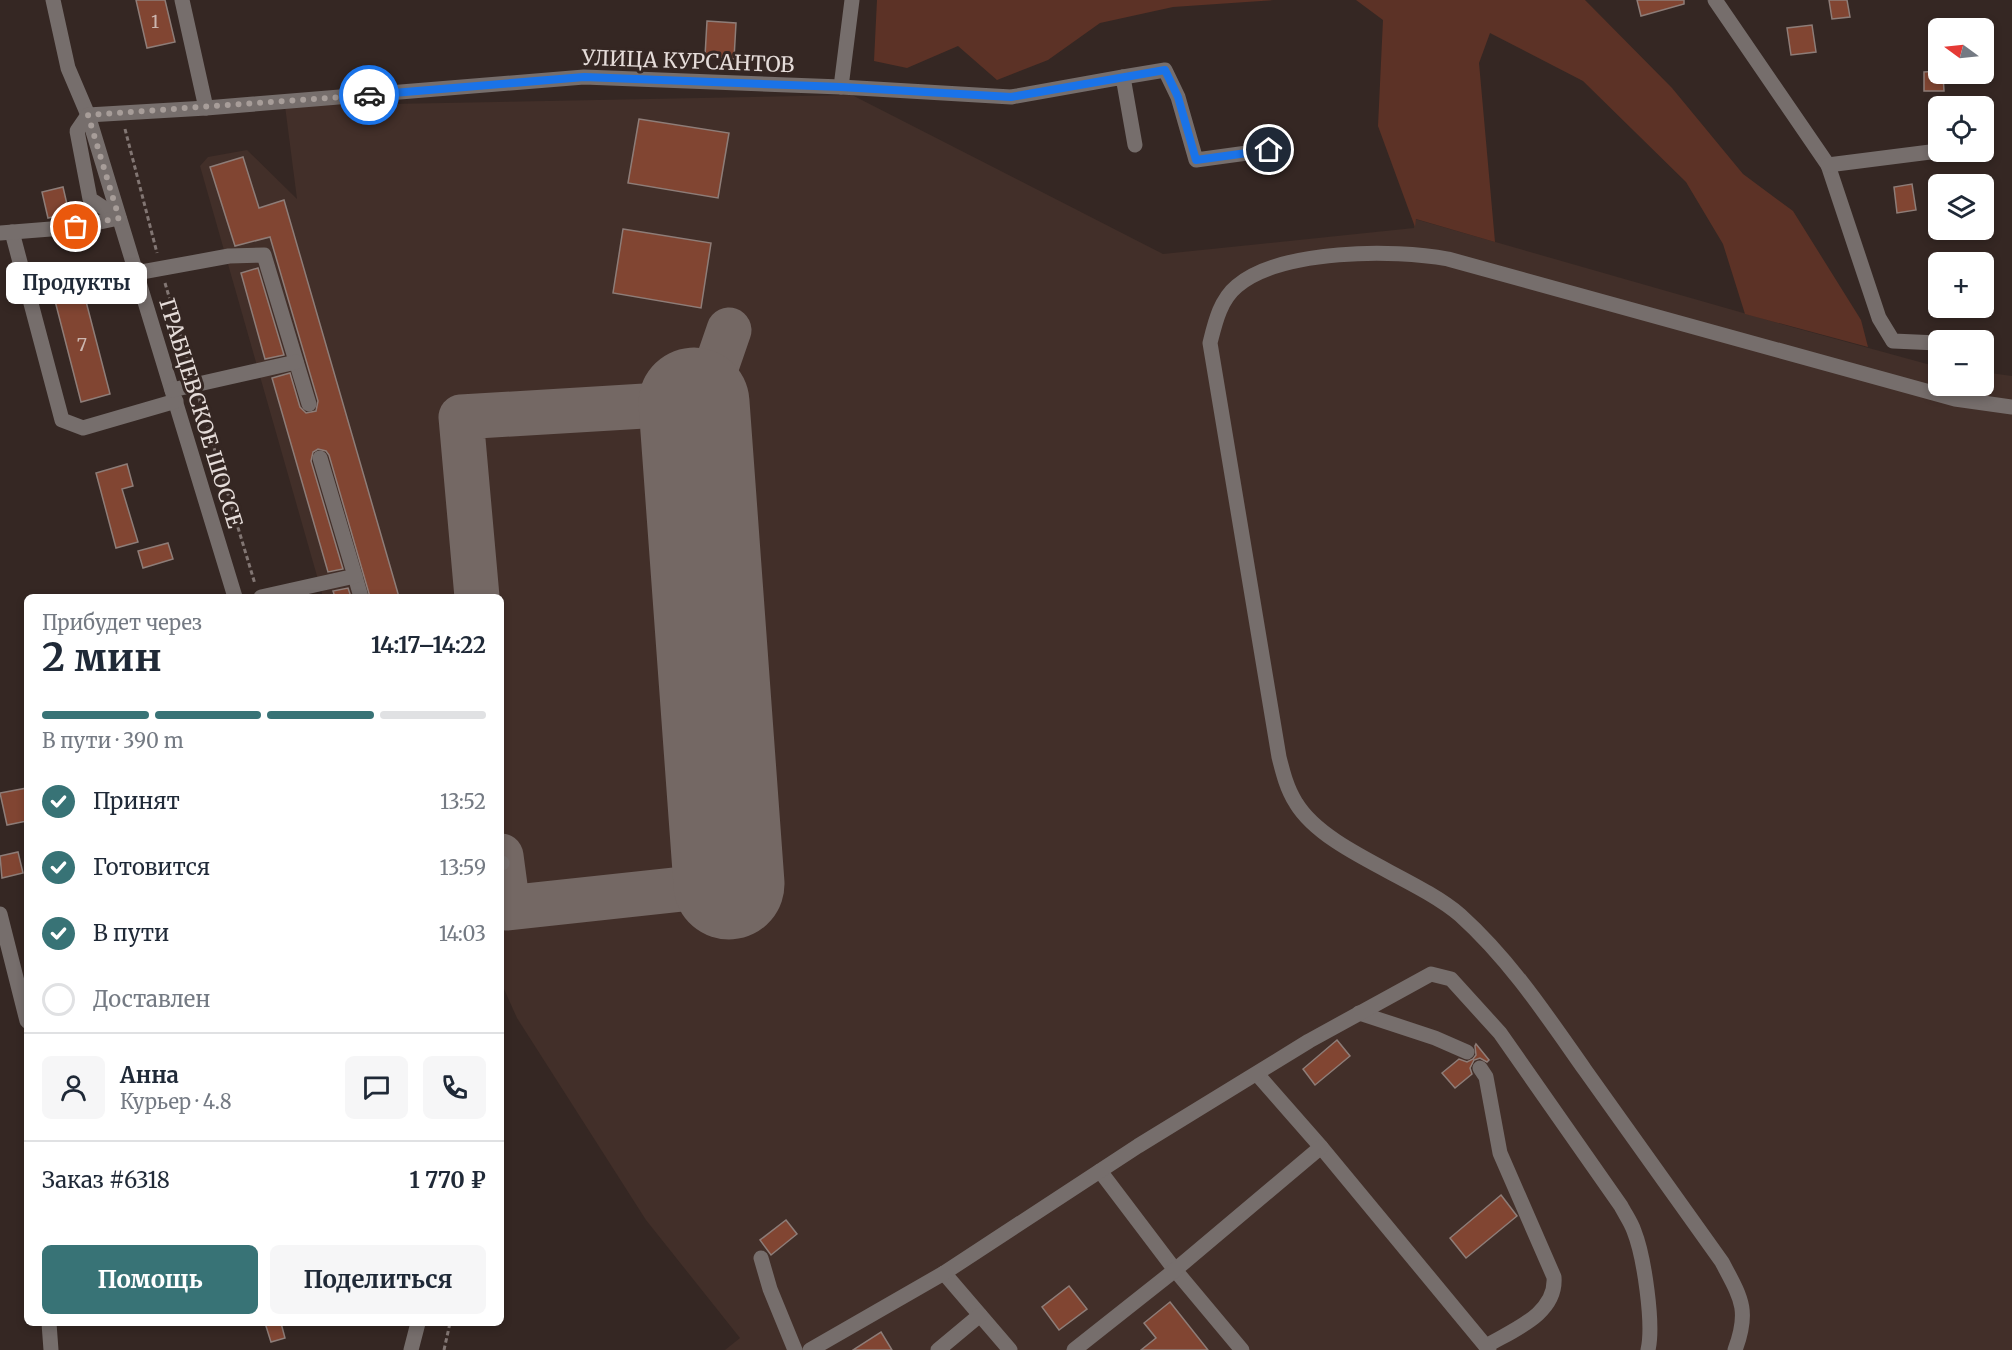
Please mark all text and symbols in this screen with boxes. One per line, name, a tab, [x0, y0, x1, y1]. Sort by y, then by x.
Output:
house number: 1	[151, 10, 159, 33]
north arrow	[1928, 18, 1994, 84]
map controls	[1928, 18, 1994, 396]
street label: УЛИЦА КУРСАНТОВ	[580, 44, 795, 78]
courier	[339, 65, 399, 125]
icon: car	[353, 79, 386, 112]
button: locate	[1928, 96, 1994, 162]
pin	[1243, 124, 1294, 175]
icon: home	[1252, 133, 1285, 166]
button: layers	[1928, 174, 1994, 240]
pin	[50, 201, 101, 252]
icon: bag	[59, 210, 92, 243]
button: +	[1928, 252, 1994, 318]
callout: Продукты	[5, 263, 146, 305]
text: Продукты	[22, 270, 131, 295]
street label: ГРАБЦЕВСКОЕ ШОССЕ	[153, 295, 249, 532]
button: −	[1928, 330, 1994, 396]
house number: 7	[77, 333, 87, 356]
text: Прибудет через	[42, 610, 202, 635]
text: 14:17–14:22	[371, 631, 486, 659]
text: 2 мин	[42, 633, 162, 682]
text: В пути · 390 m	[42, 728, 184, 753]
icon: check	[42, 785, 75, 818]
text: Принят	[93, 787, 180, 815]
text: 13:52	[440, 789, 486, 814]
icon: check	[42, 851, 75, 884]
text: Готовится	[93, 853, 210, 881]
text: 13:59	[439, 855, 486, 880]
icon: check	[42, 917, 75, 950]
text: В пути	[93, 919, 169, 947]
text: 14:03	[439, 921, 486, 946]
text: Доставлен	[93, 985, 210, 1013]
button: person	[42, 1056, 105, 1119]
button: chat	[345, 1056, 408, 1119]
button: phone	[423, 1056, 486, 1119]
text: Анна	[120, 1061, 179, 1089]
text: Курьер · 4.8	[120, 1089, 232, 1114]
text: Заказ #6318	[42, 1166, 170, 1194]
text: 1 770 ₽	[410, 1166, 486, 1194]
button: Помощь	[42, 1245, 258, 1314]
button: Поделиться	[270, 1245, 486, 1314]

